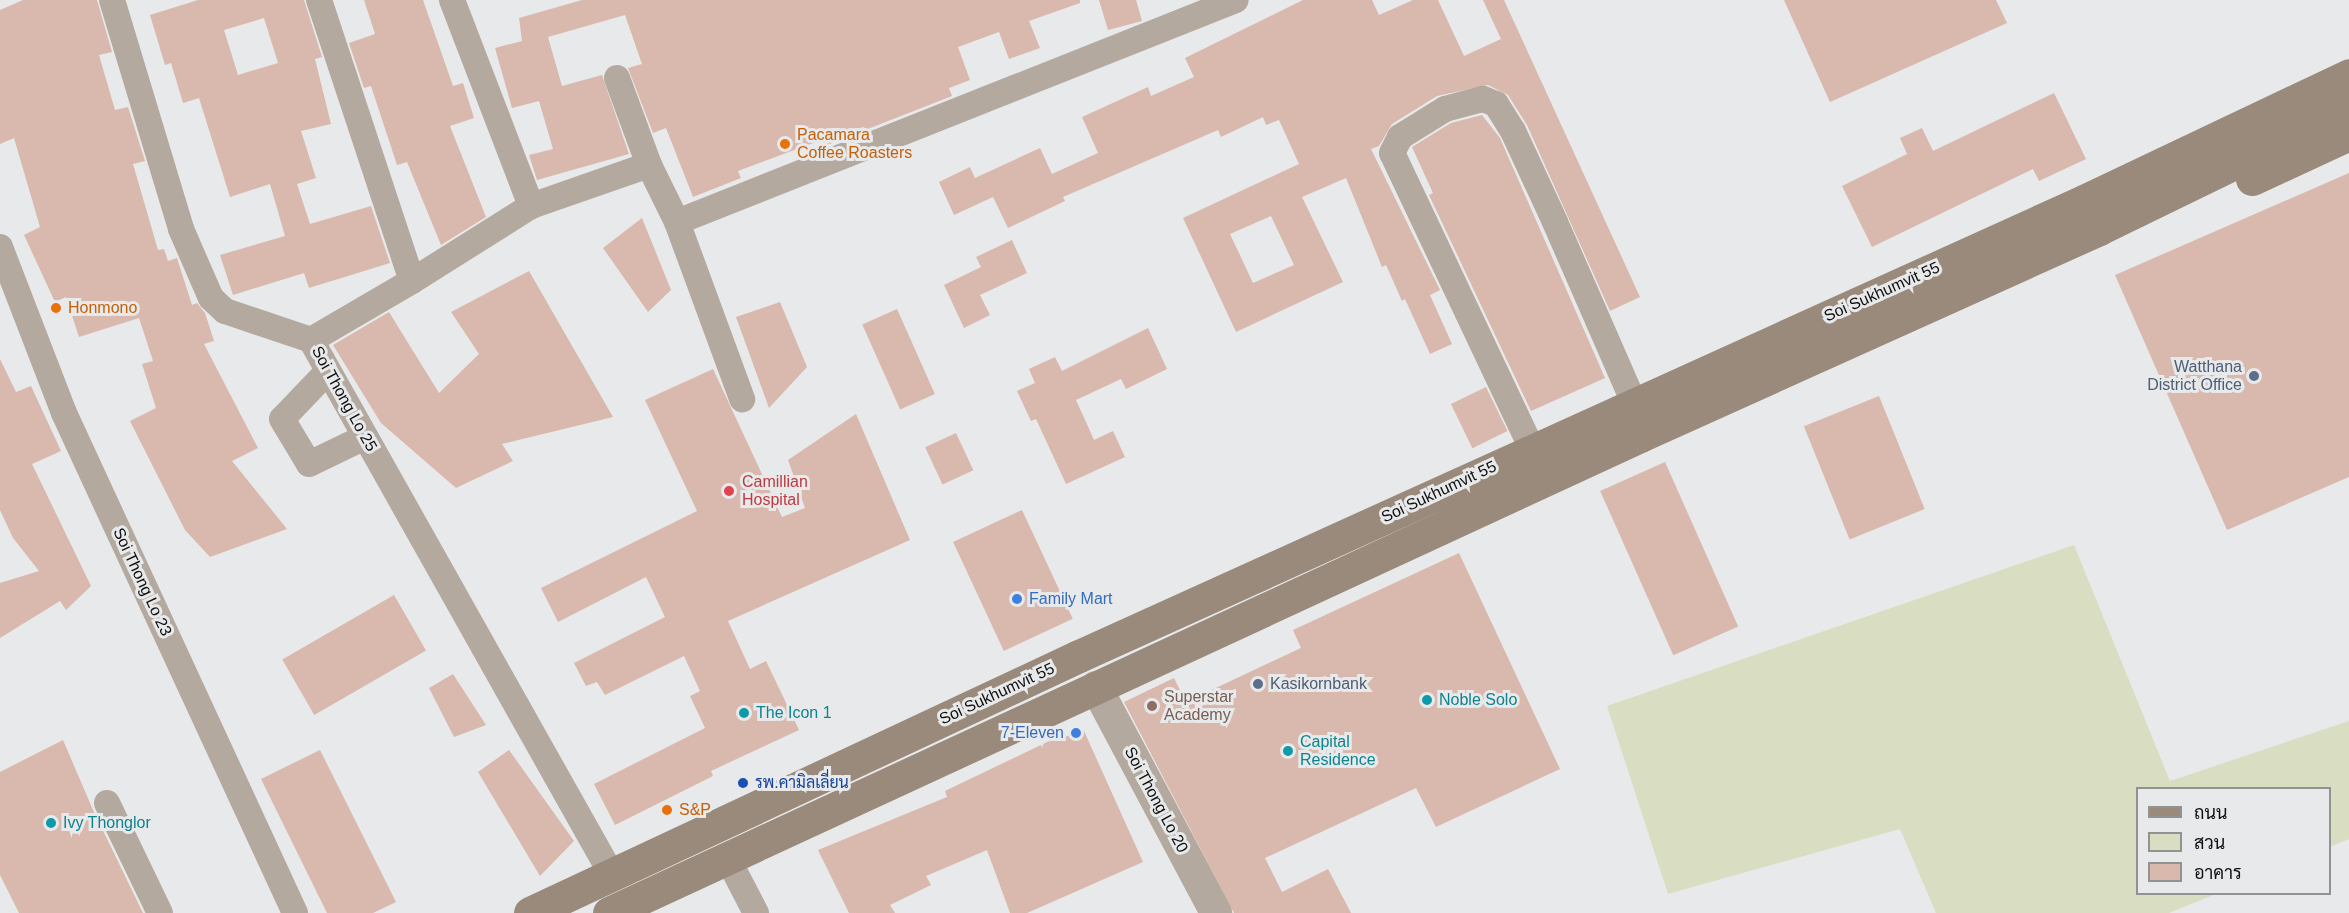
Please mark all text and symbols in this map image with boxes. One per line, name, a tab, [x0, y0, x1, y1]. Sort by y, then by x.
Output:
place label: Pacamara Coffee Roasters	[797, 125, 912, 163]
marker: Pacamara Coffee Roasters	[778, 137, 792, 151]
street label: Soi Sukhumvit 55	[1821, 258, 1943, 326]
place label: Honmono	[68, 298, 137, 318]
marker: Honmono	[49, 301, 63, 315]
street label: Soi Thong Lo 25	[307, 343, 381, 455]
place label: Watthana District Office	[2147, 357, 2242, 395]
marker: Watthana District Office	[2247, 369, 2261, 383]
street label: Soi Sukhumvit 55	[1379, 457, 1499, 527]
place label: Camillian Hospital	[742, 472, 808, 510]
marker: Camillian Hospital	[720, 482, 738, 500]
street label: Soi Thong Lo 23	[108, 525, 176, 639]
place label: Family Mart	[1029, 589, 1113, 609]
marker: Family Mart	[1010, 592, 1024, 606]
street label: Soi Sukhumvit 55	[937, 659, 1057, 729]
place label: Kasikornbank	[1270, 674, 1367, 694]
marker: Kasikornbank	[1251, 677, 1265, 691]
place label: Superstar Academy	[1164, 687, 1233, 725]
place label: Noble Solo	[1439, 690, 1517, 710]
marker: Noble Solo	[1420, 693, 1434, 707]
marker: Superstar Academy	[1145, 699, 1159, 713]
place label: The Icon 1	[756, 703, 832, 723]
marker: The Icon 1	[737, 706, 751, 720]
place label: 7-Eleven	[1001, 723, 1064, 743]
marker: 7-Eleven	[1069, 726, 1083, 740]
place label: Capital Residence	[1300, 732, 1376, 770]
street label: Soi Thong Lo 20	[1120, 744, 1192, 856]
marker: Capital Residence	[1281, 744, 1295, 758]
place label: รพ.คามิลเลี่ยน	[755, 773, 849, 793]
marker: รพ.คามิลเลี่ยน	[736, 776, 750, 790]
legend	[2136, 787, 2331, 895]
place label: S&P	[679, 800, 711, 820]
marker: S&P	[660, 803, 674, 817]
text: ถนน	[2194, 803, 2227, 823]
place label: Ivy Thonglor	[63, 813, 151, 833]
marker: Ivy Thonglor	[44, 816, 58, 830]
text: สวน	[2194, 833, 2225, 853]
text: อาคาร	[2194, 863, 2242, 883]

